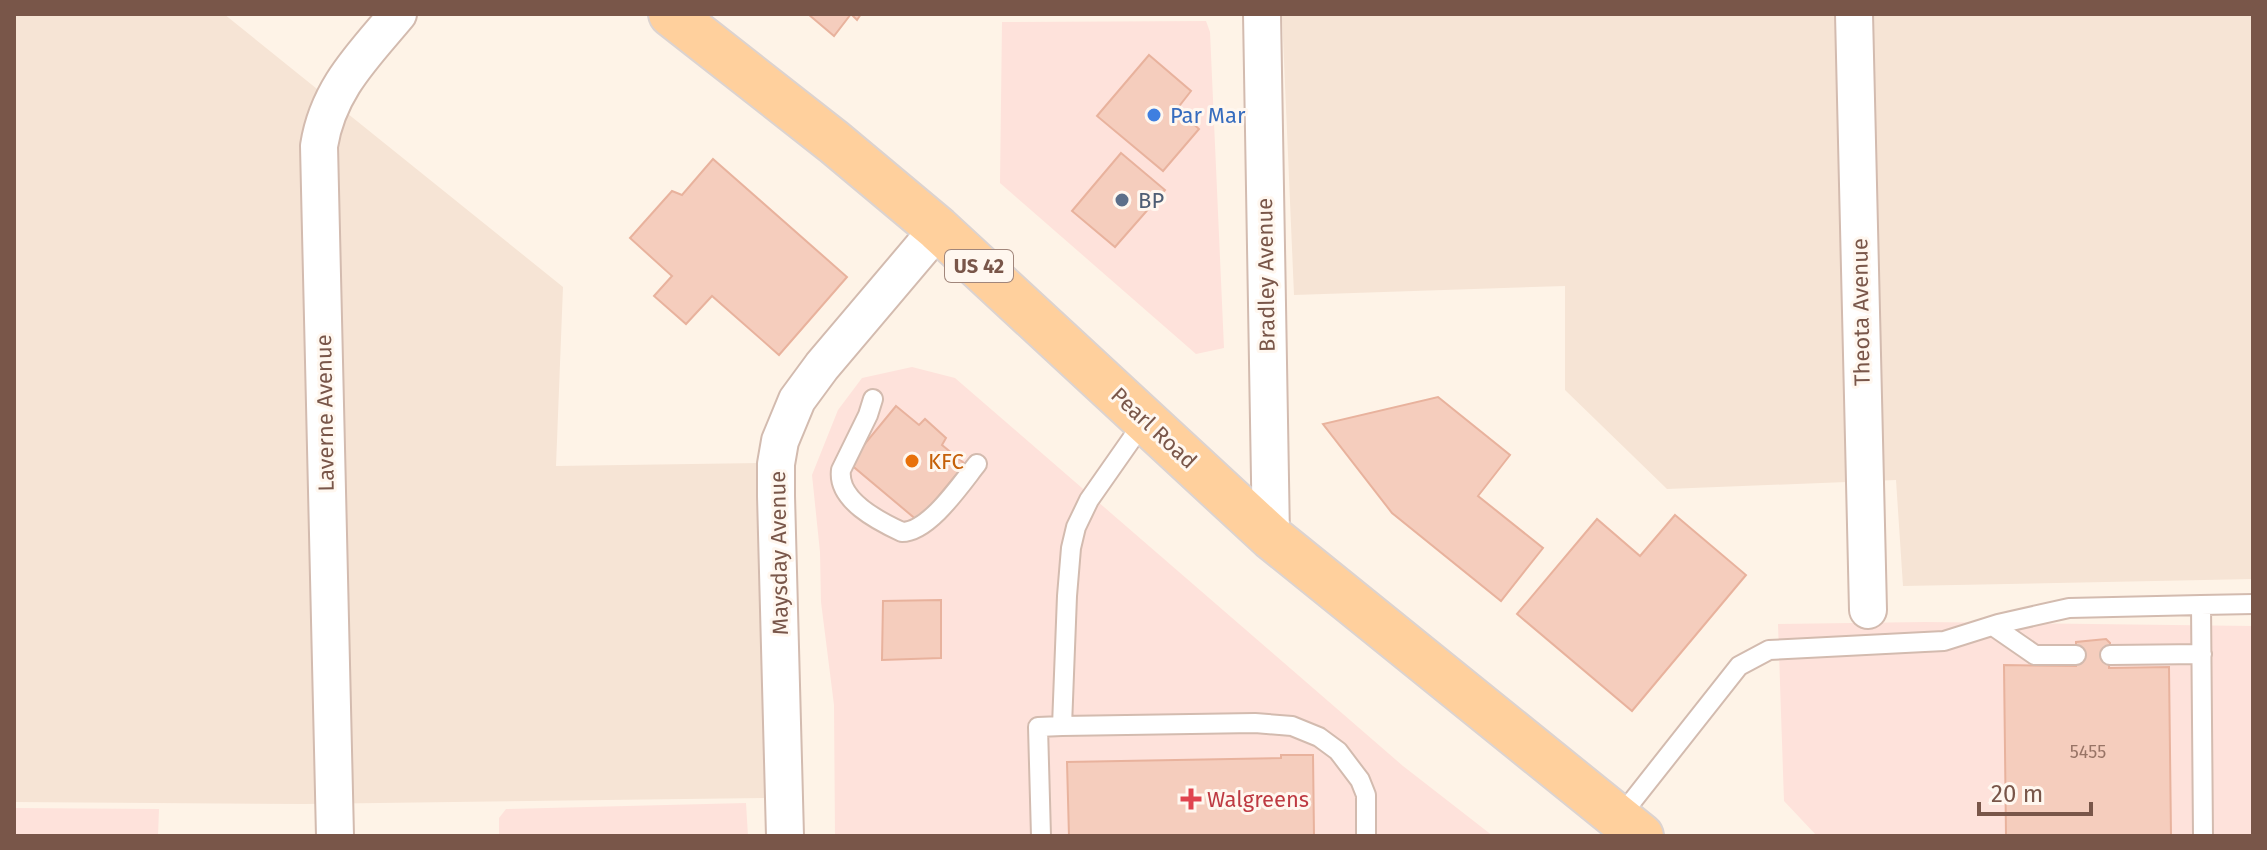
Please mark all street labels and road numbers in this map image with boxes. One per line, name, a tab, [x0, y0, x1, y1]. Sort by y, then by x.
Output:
street label: Bradley Avenue	[1251, 198, 1281, 352]
street label: Theota Avenue	[1846, 238, 1876, 386]
road number: US 42	[945, 250, 1013, 282]
street label: Laverne Avenue	[310, 334, 340, 492]
street label: Pearl Road	[1106, 382, 1202, 474]
street label: Maysday Avenue	[764, 471, 794, 635]

